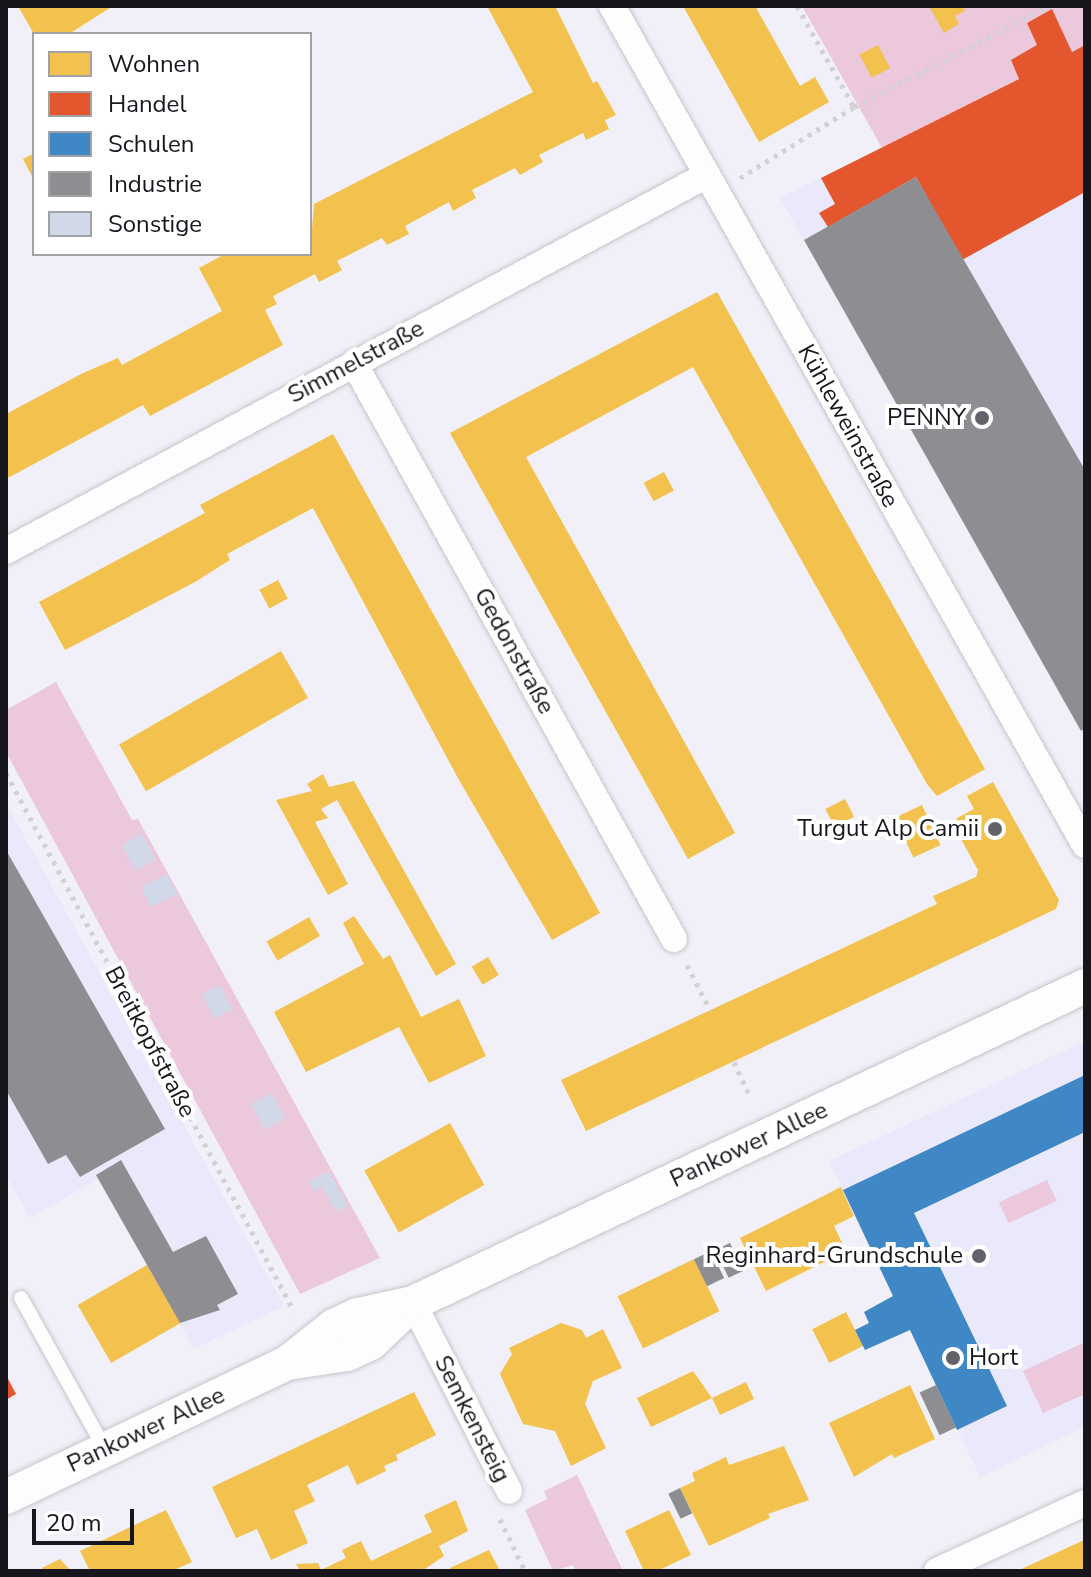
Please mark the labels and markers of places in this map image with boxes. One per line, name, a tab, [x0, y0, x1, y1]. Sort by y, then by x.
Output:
place label: PENNY	[887, 404, 966, 432]
marker: PENNY	[973, 409, 991, 427]
place label: Turgut Alp Camii	[797, 815, 979, 843]
marker: Turgut Alp Camii	[986, 820, 1004, 838]
place label: Reginhard-Grundschule	[706, 1242, 963, 1270]
marker: Reginhard-Grundschule	[970, 1247, 988, 1265]
place label: Hort	[969, 1344, 1018, 1372]
marker: Hort	[944, 1349, 962, 1367]

